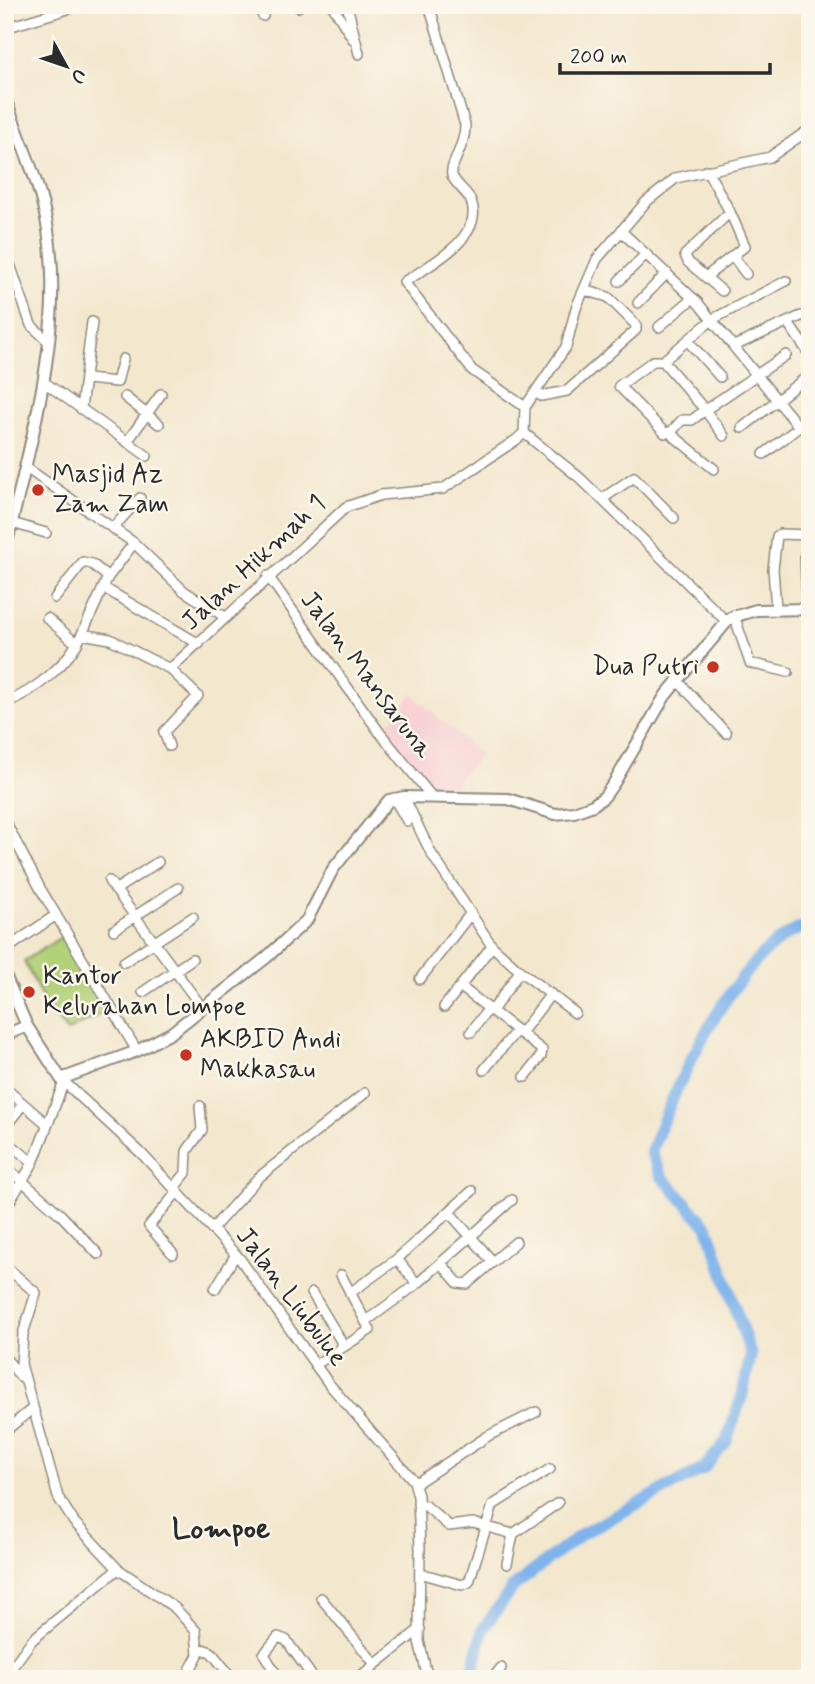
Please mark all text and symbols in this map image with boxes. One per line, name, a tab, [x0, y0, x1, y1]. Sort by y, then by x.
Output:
north arrow	[32, 32, 102, 102]
scale bar	[560, 32, 770, 76]
text: 200 m	[570, 43, 627, 71]
text: U	[64, 63, 91, 89]
place label: Masjid Az Zam Zam	[52, 458, 169, 522]
marker: Masjid Az Zam Zam	[30, 482, 46, 498]
street label: Jalan Hikmah 1	[175, 487, 333, 639]
street label: Jalan Mansaruna	[292, 585, 440, 766]
place label: Dua Putri	[592, 650, 699, 684]
marker: Dua Putri	[705, 659, 721, 675]
place label: Kantor Kelurahan Lompoe	[43, 960, 246, 1024]
marker: Kantor Kelurahan Lompoe	[21, 984, 37, 1000]
place label: AKBID Andi Makkasau	[200, 1023, 341, 1087]
marker: AKBID Andi Makkasau	[178, 1047, 194, 1063]
street label: Jalan Liubulue	[228, 1221, 355, 1374]
district label: Lompoe	[172, 1510, 270, 1549]

